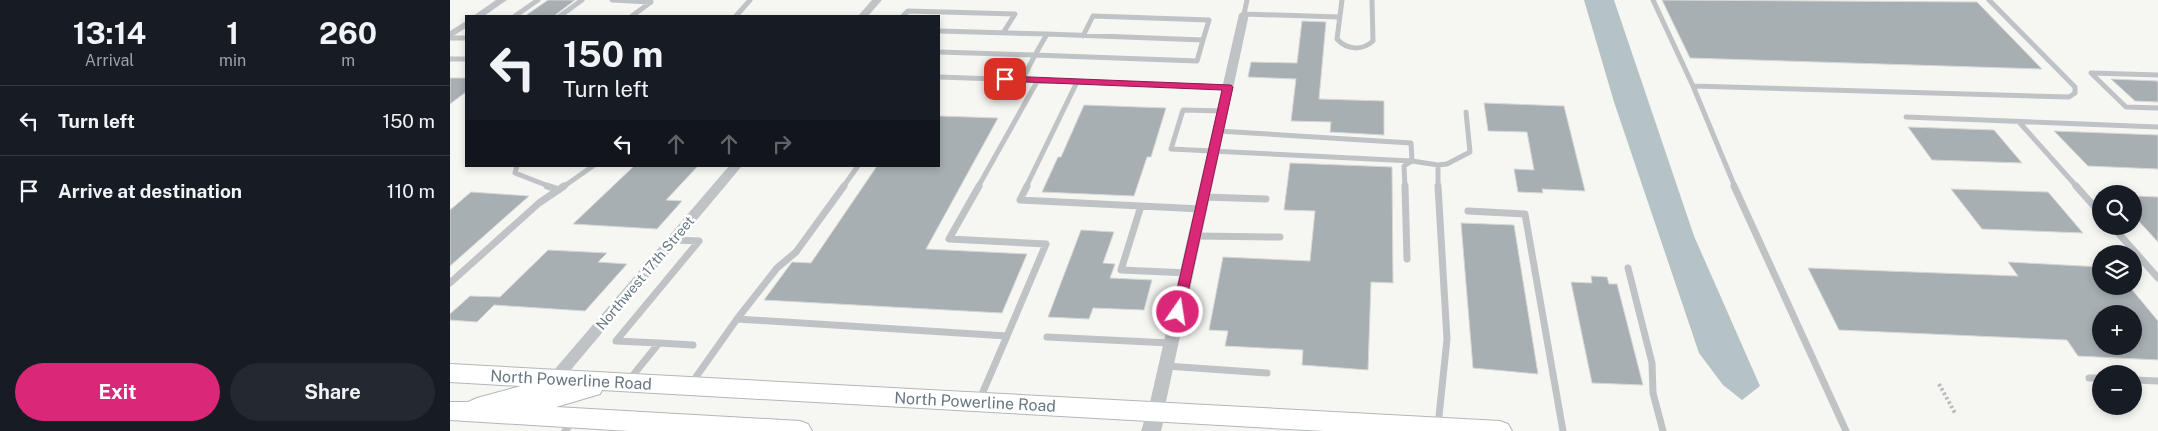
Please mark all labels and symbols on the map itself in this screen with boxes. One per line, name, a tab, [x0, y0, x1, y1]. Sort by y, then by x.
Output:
pin	[984, 58, 1026, 100]
street label: Northwest 17th Street	[593, 213, 697, 333]
position arrow	[1151, 285, 1203, 337]
street label: North Powerline Road	[490, 366, 652, 394]
street label: North Powerline Road	[894, 388, 1056, 416]

